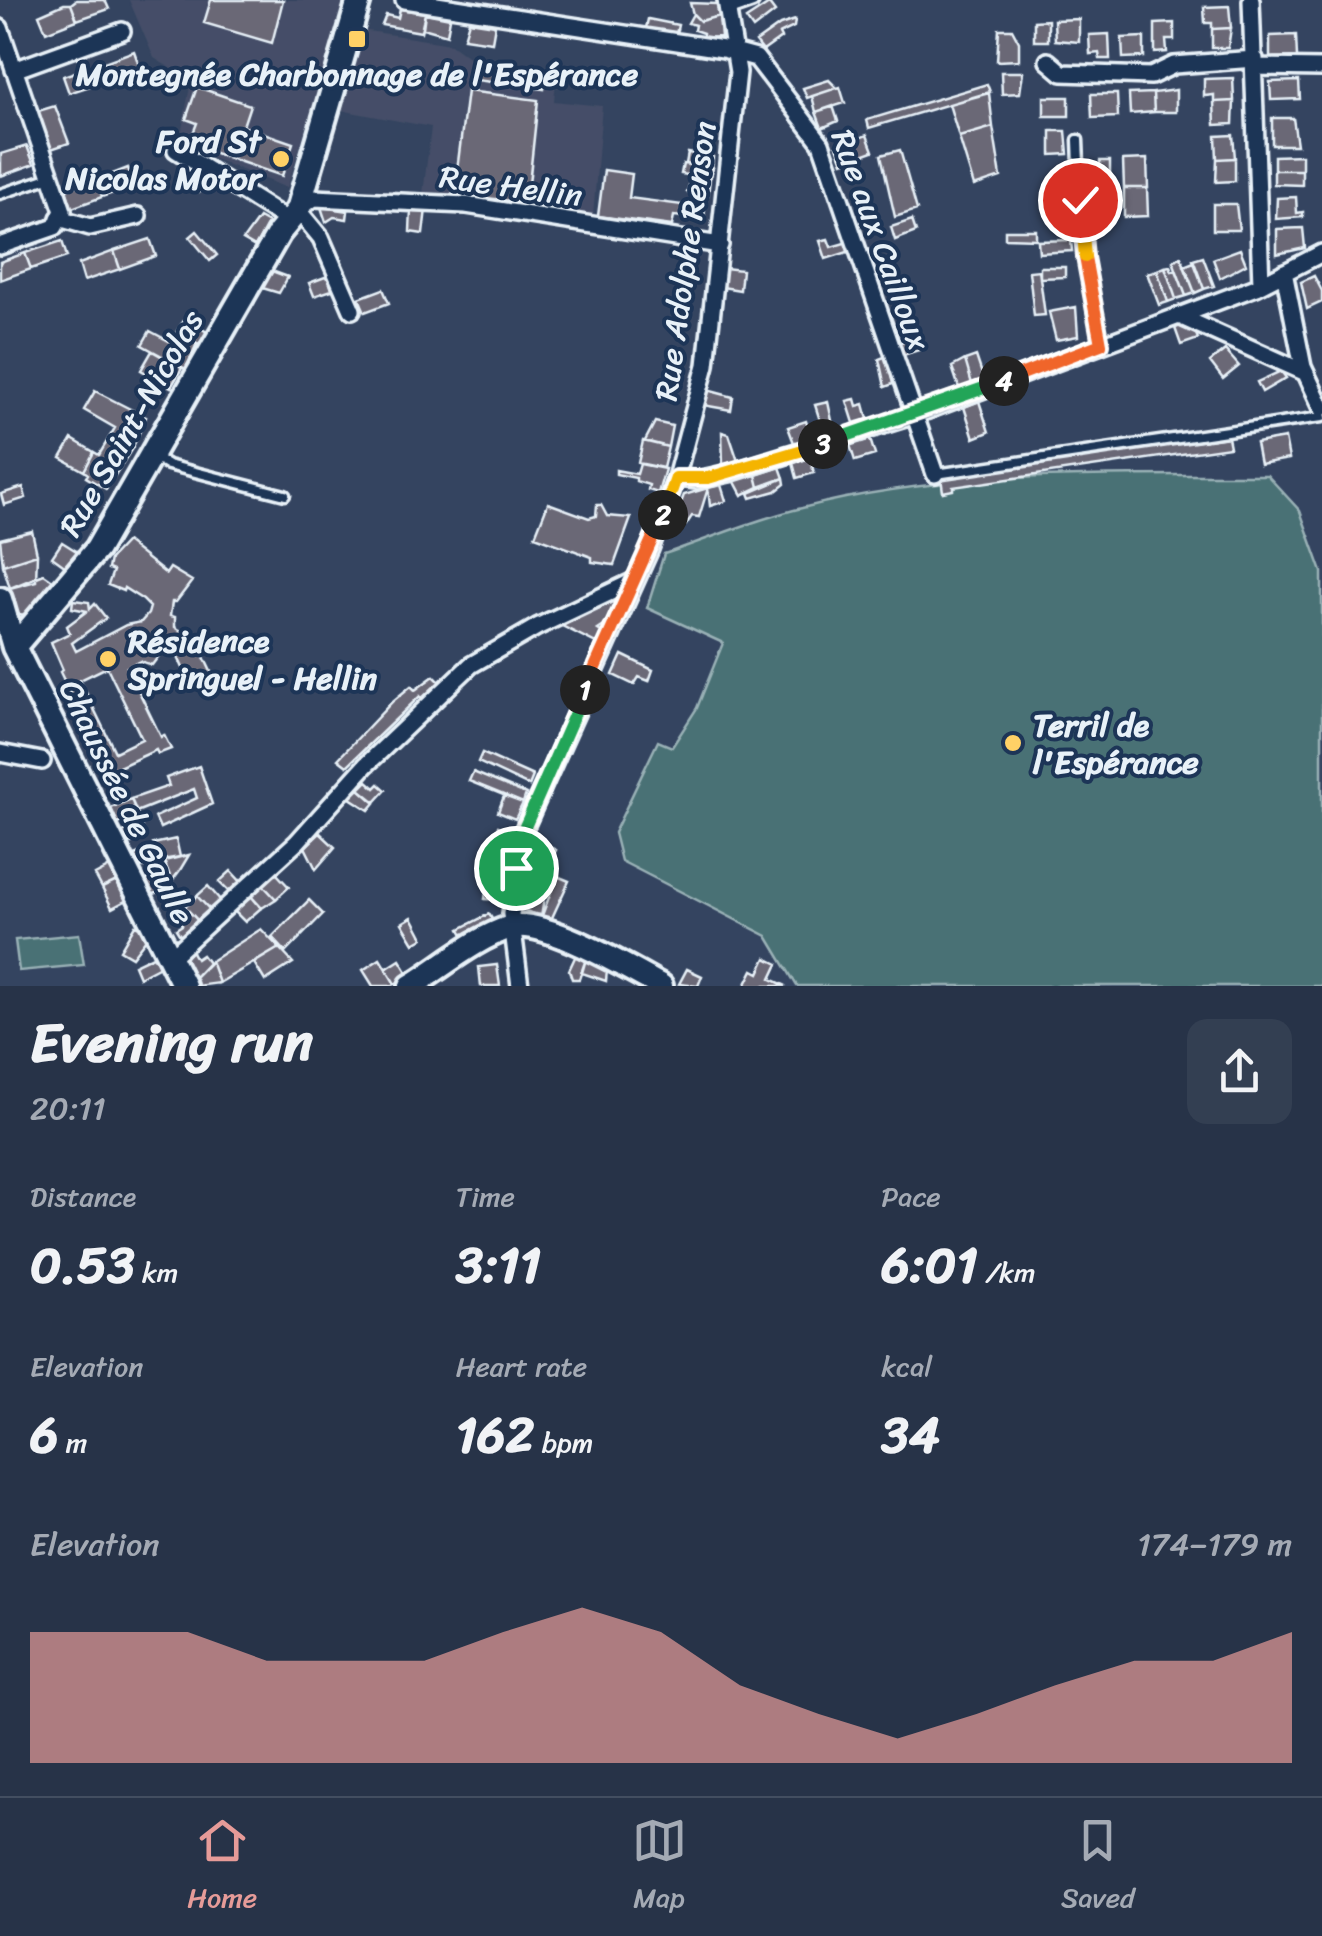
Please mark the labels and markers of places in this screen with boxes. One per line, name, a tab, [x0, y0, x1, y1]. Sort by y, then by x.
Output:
marker: Montegnée Charbonnage de l'Espérance	[346, 28, 368, 50]
place label: Montegnée Charbonnage de l'Espérance	[75, 46, 639, 103]
place label: Ford St Nicolas Motor	[64, 113, 264, 207]
marker: Ford St Nicolas Motor	[270, 148, 292, 170]
pin	[1038, 158, 1123, 243]
pin: 4	[979, 356, 1029, 406]
pin: 3	[798, 419, 848, 469]
pin: 2	[638, 490, 688, 540]
place label: Résidence Springuel - Hellin	[127, 613, 378, 707]
marker: Résidence Springuel - Hellin	[97, 648, 119, 670]
pin: 1	[560, 665, 610, 715]
place label: Terril de l'Espérance	[1032, 697, 1199, 791]
marker: Terril de l'Espérance	[1002, 732, 1024, 754]
pin	[474, 826, 559, 911]

